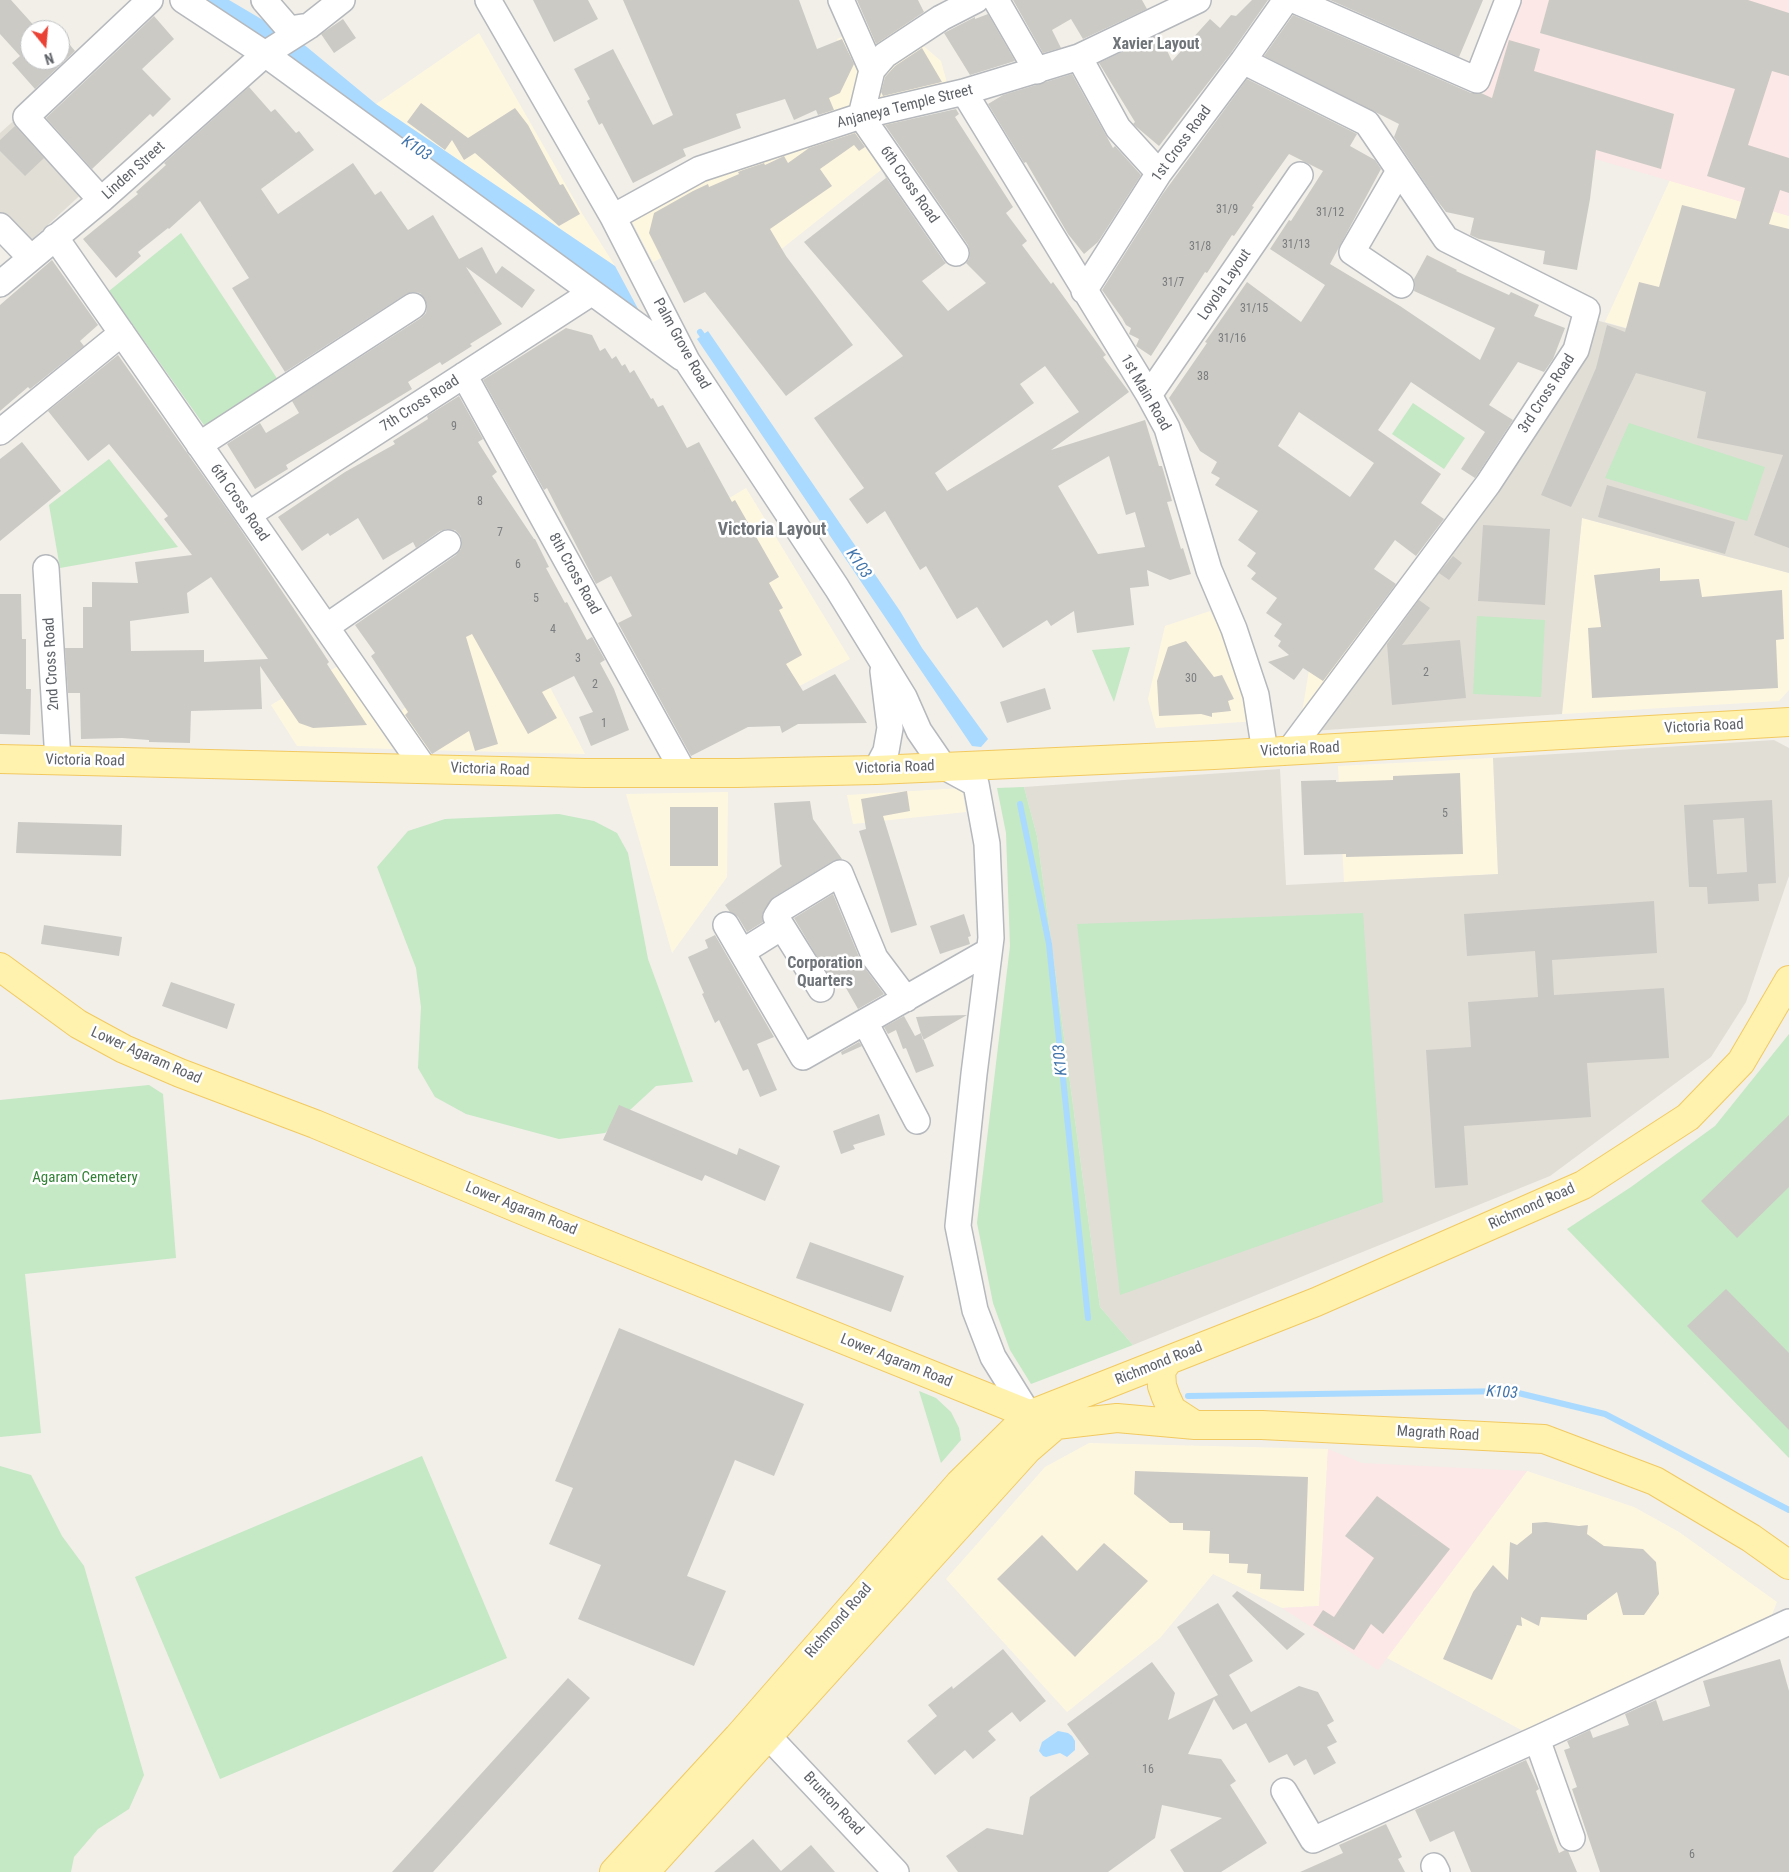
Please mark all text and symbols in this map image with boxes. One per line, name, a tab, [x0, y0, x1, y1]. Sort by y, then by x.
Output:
north arrow	[20, 20, 70, 70]
district label: Xavier Layout	[1112, 35, 1200, 55]
text: N	[43, 49, 56, 67]
street label: Anjaneya Temple Street	[835, 81, 975, 133]
street label: 1st Cross Road	[1148, 102, 1216, 186]
water label: K103	[398, 132, 434, 166]
street label: Linden Street	[99, 138, 169, 204]
street label: 6th Cross Road	[876, 143, 942, 227]
house number: 31/9	[1216, 203, 1238, 217]
house number: 31/12	[1316, 206, 1344, 220]
house number: 31/13	[1282, 238, 1310, 252]
house number: 31/8	[1189, 240, 1211, 254]
street label: Loyola Layout	[1195, 246, 1255, 324]
house number: 31/7	[1162, 276, 1184, 290]
street label: Palm Grove Road	[649, 295, 713, 393]
house number: 31/15	[1240, 302, 1268, 316]
house number: 31/16	[1218, 332, 1246, 346]
street label: 3rd Cross Road	[1515, 351, 1579, 437]
street label: 1st Main Road	[1116, 352, 1174, 434]
house number: 38	[1197, 370, 1209, 384]
street label: 7th Cross Road	[377, 372, 463, 436]
house number: 9	[451, 420, 457, 434]
street label: 6th Cross Road	[206, 461, 272, 545]
house number: 8	[477, 495, 483, 509]
district label: Victoria Layout	[718, 519, 826, 541]
house number: 7	[497, 526, 503, 540]
street label: 8th Cross Road	[544, 530, 604, 618]
water label: K103	[841, 546, 875, 582]
house number: 6	[515, 558, 521, 572]
house number: 5	[533, 592, 539, 606]
street label: 2nd Cross Road	[41, 617, 63, 711]
house number: 4	[550, 623, 556, 637]
house number: 3	[575, 652, 581, 666]
house number: 2	[1423, 666, 1429, 680]
house number: 30	[1185, 672, 1197, 686]
house number: 2	[592, 678, 598, 692]
street label: Victoria Road	[1664, 716, 1744, 738]
house number: 1	[601, 717, 607, 731]
street label: Victoria Road	[1260, 739, 1340, 761]
street label: Victoria Road	[45, 751, 125, 771]
street label: Victoria Road	[855, 758, 935, 778]
street label: Victoria Road	[450, 760, 530, 780]
house number: 5	[1442, 807, 1448, 821]
district label: Corporation Quarters	[787, 954, 863, 992]
street label: Lower Agaram Road	[88, 1024, 204, 1088]
water label: K103	[1050, 1043, 1072, 1077]
park label: Agaram Cemetery	[32, 1169, 138, 1187]
street label: Lower Agaram Road	[462, 1178, 580, 1240]
street label: Richmond Road	[1486, 1180, 1578, 1234]
street label: Lower Agaram Road	[837, 1330, 955, 1392]
street label: Richmond Road	[1113, 1338, 1205, 1390]
water label: K103	[1486, 1382, 1518, 1404]
street label: Magrath Road	[1396, 1423, 1480, 1445]
street label: Richmond Road	[802, 1580, 876, 1662]
house number: 16	[1142, 1763, 1154, 1777]
street label: Brunton Road	[799, 1769, 867, 1839]
house number: 6	[1689, 1848, 1695, 1862]

